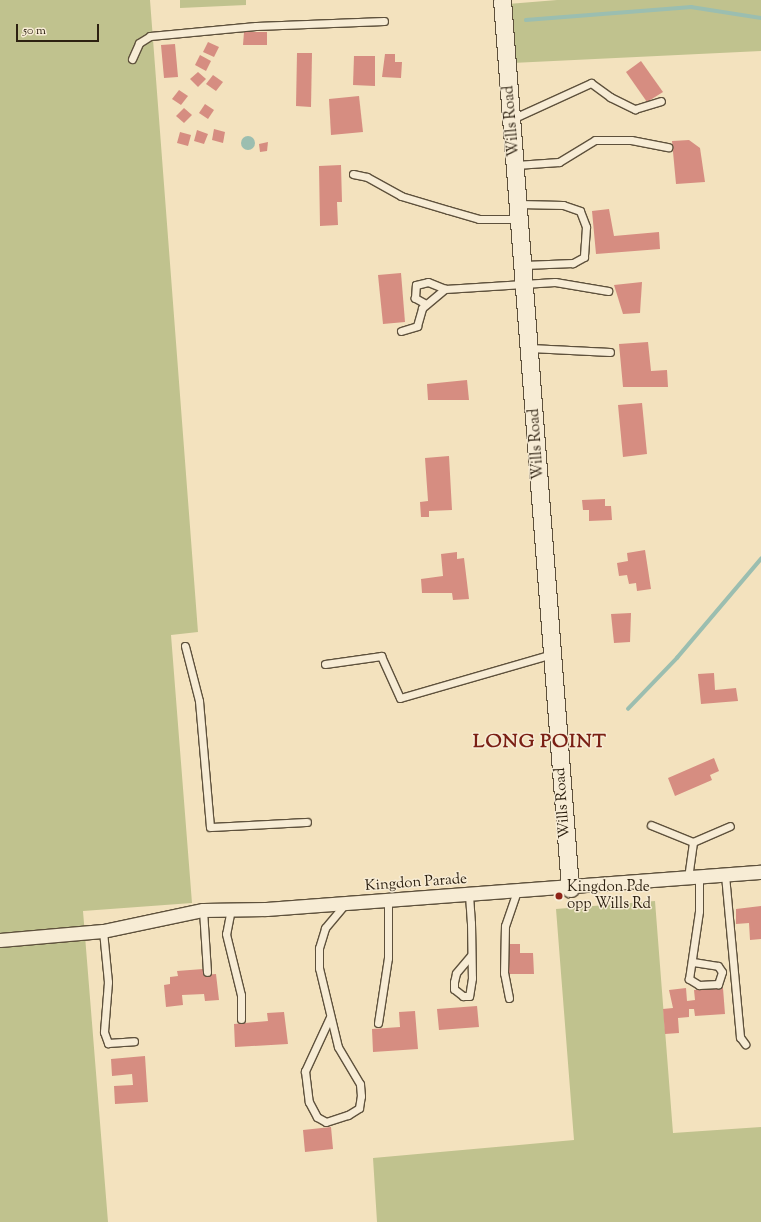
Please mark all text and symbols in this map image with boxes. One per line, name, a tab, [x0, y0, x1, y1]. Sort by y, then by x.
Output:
scale bar	[18, 16, 101, 42]
text: 50 m	[23, 22, 46, 40]
street label: Wills Road	[500, 85, 524, 157]
street label: Wills Road	[526, 408, 548, 480]
district label: LONG POINT	[473, 732, 607, 754]
street label: Wills Road	[552, 767, 574, 839]
street label: Kingdon Parade	[364, 870, 468, 896]
place label: Kingdon Pde opp Wills Rd	[567, 878, 651, 913]
marker: Kingdon Pde opp Wills Rd	[554, 891, 564, 901]

